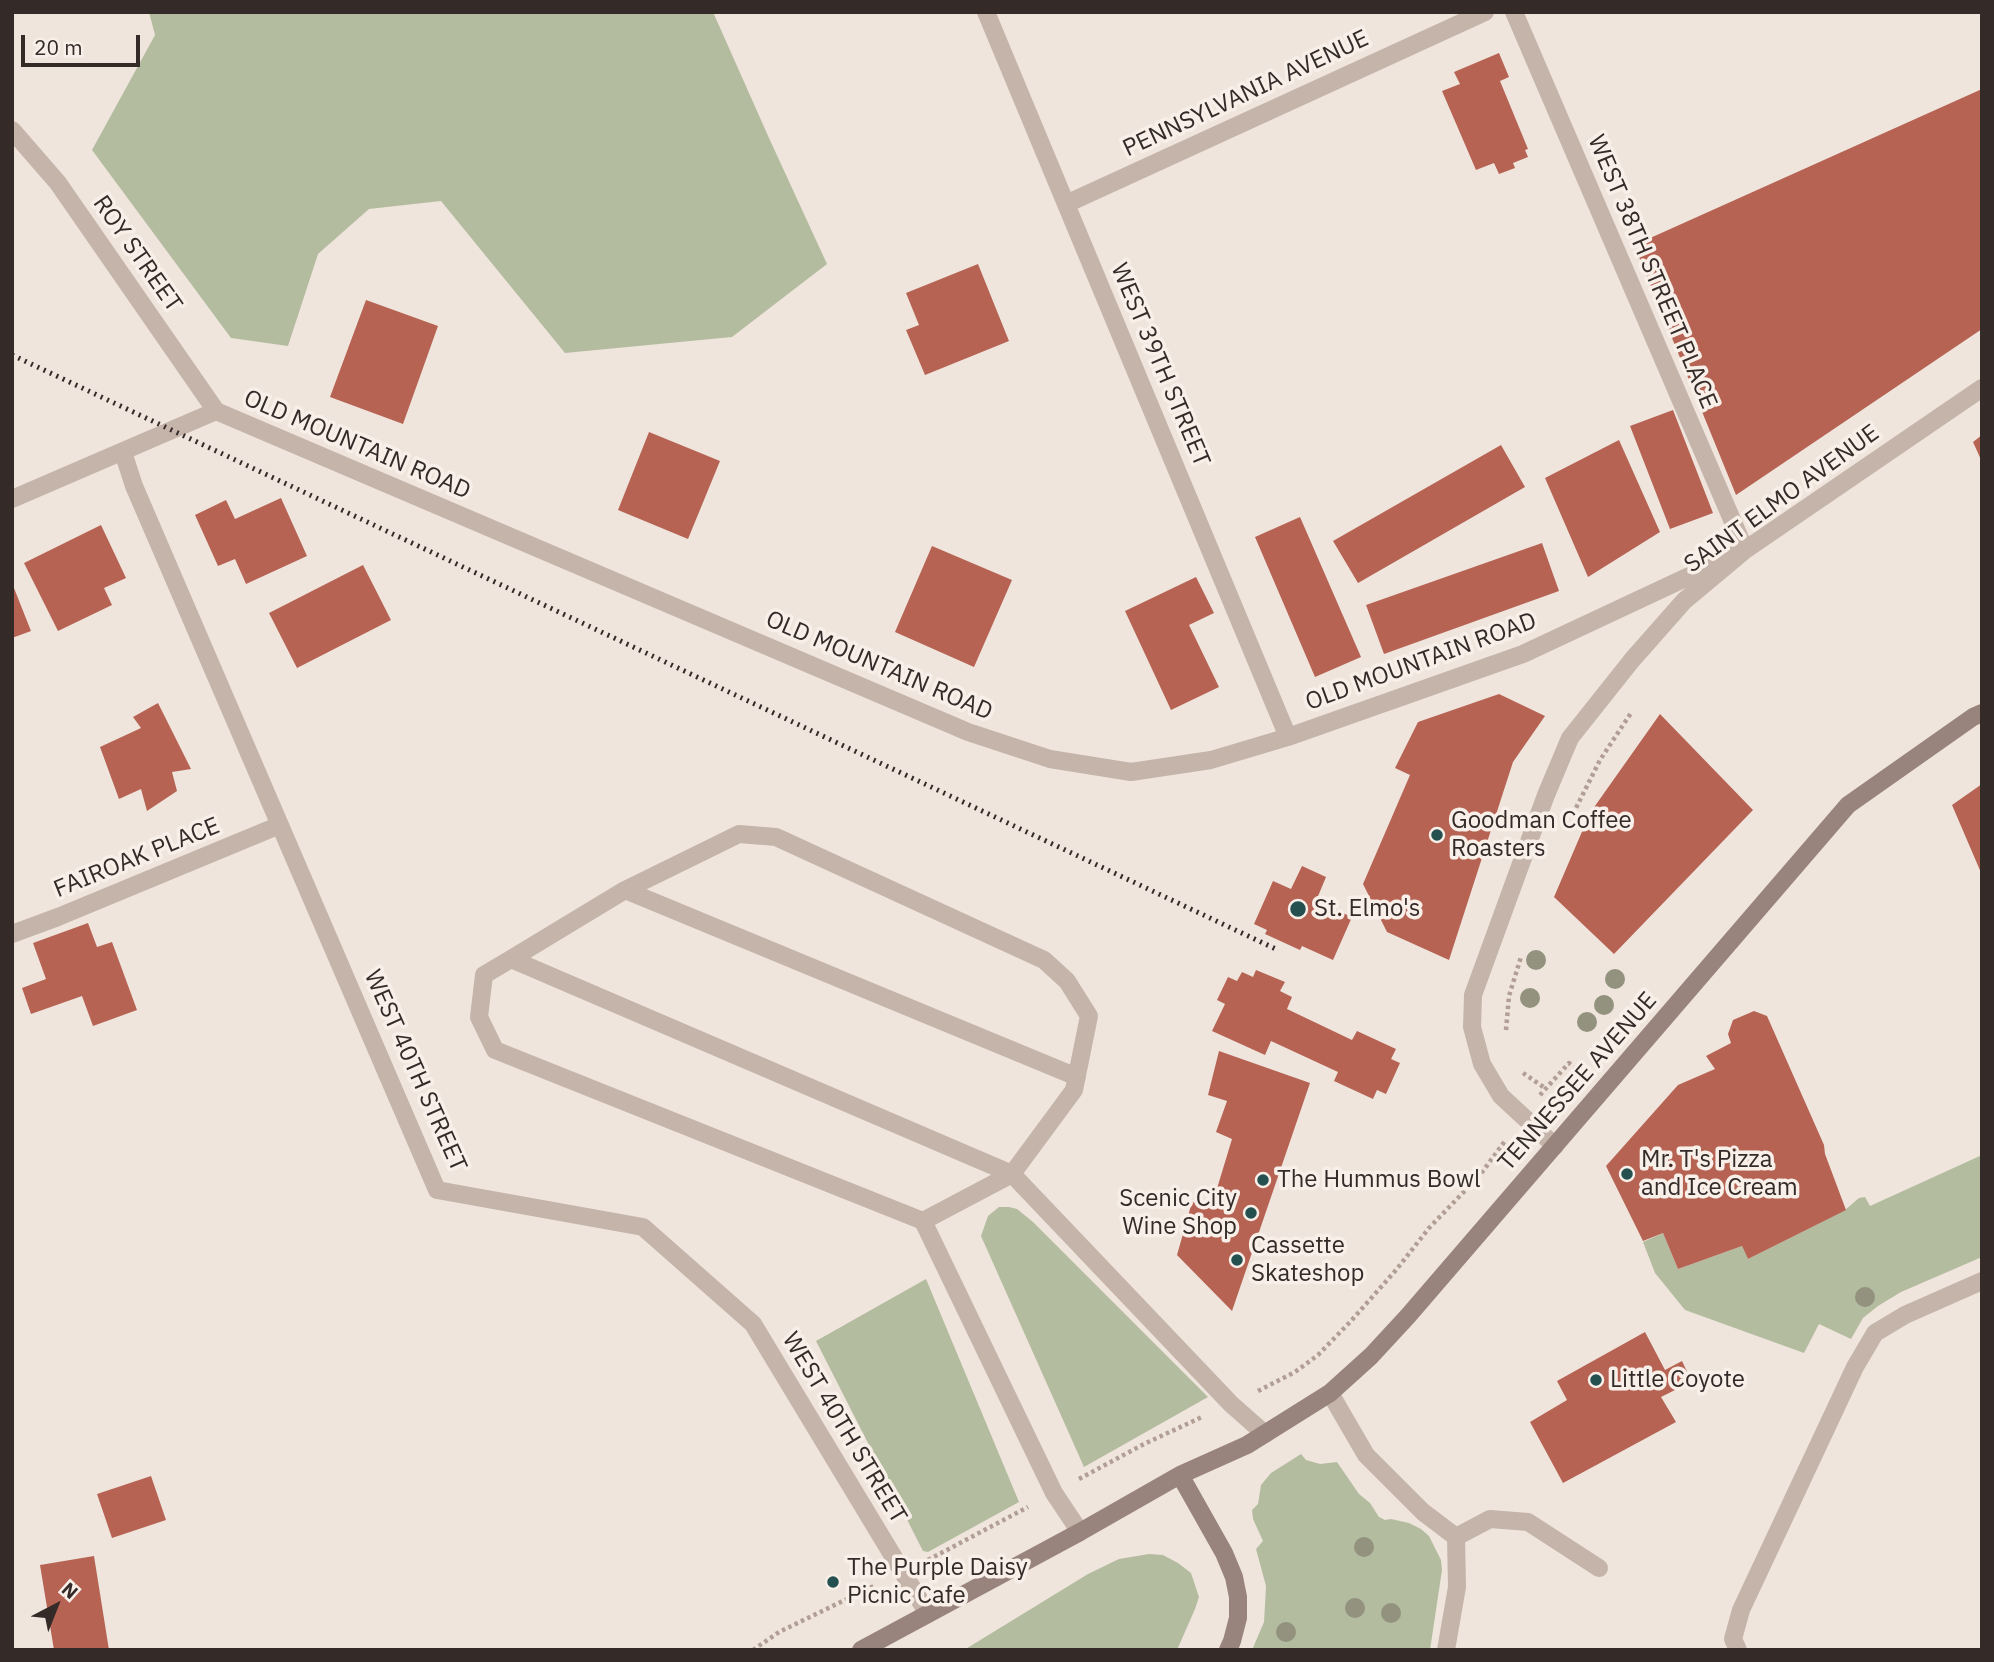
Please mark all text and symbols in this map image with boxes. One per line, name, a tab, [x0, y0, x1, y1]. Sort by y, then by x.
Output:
scale bar	[24, 21, 144, 65]
street label: PENNSYLVANIA AVENUE	[1119, 24, 1373, 164]
text: 20 m	[34, 33, 83, 61]
street label: WEST 38TH STREET PLACE	[1581, 131, 1723, 413]
street label: ROY STREET	[86, 190, 188, 318]
street label: WEST 39TH STREET	[1104, 259, 1216, 471]
street label: OLD MOUNTAIN ROAD	[239, 384, 475, 506]
street label: SAINT ELMO AVENUE	[1679, 419, 1885, 579]
street label: OLD MOUNTAIN ROAD	[761, 605, 997, 727]
street label: OLD MOUNTAIN ROAD	[1302, 607, 1540, 717]
place label: Goodman Coffee Roasters	[1451, 807, 1632, 863]
street label: FAIROAK PLACE	[50, 812, 224, 904]
marker: Goodman Coffee Roasters	[1429, 827, 1445, 843]
place label: St. Elmo's	[1314, 895, 1420, 923]
marker: St. Elmo's	[1288, 899, 1308, 919]
street label: WEST 40TH STREET	[358, 966, 472, 1176]
street label: TENNESSEE AVENUE	[1493, 987, 1663, 1177]
place label: Mr. T's Pizza and Ice Cream	[1641, 1146, 1798, 1202]
place label: The Hummus Bowl	[1277, 1166, 1481, 1194]
marker: Mr. T's Pizza and Ice Cream	[1619, 1166, 1635, 1182]
marker: The Hummus Bowl	[1255, 1172, 1271, 1188]
place label: Scenic City Wine Shop	[1119, 1185, 1237, 1241]
marker: Scenic City Wine Shop	[1243, 1205, 1259, 1221]
place label: Cassette Skateshop	[1251, 1232, 1364, 1288]
marker: Cassette Skateshop	[1229, 1252, 1245, 1268]
street label: WEST 40TH STREET	[776, 1327, 912, 1529]
place label: Little Coyote	[1610, 1366, 1745, 1394]
marker: Little Coyote	[1588, 1372, 1604, 1388]
place label: The Purple Daisy Picnic Cafe	[847, 1554, 1028, 1610]
north arrow	[21, 1571, 91, 1641]
marker: The Purple Daisy Picnic Cafe	[825, 1574, 841, 1590]
text: N	[57, 1577, 83, 1604]

